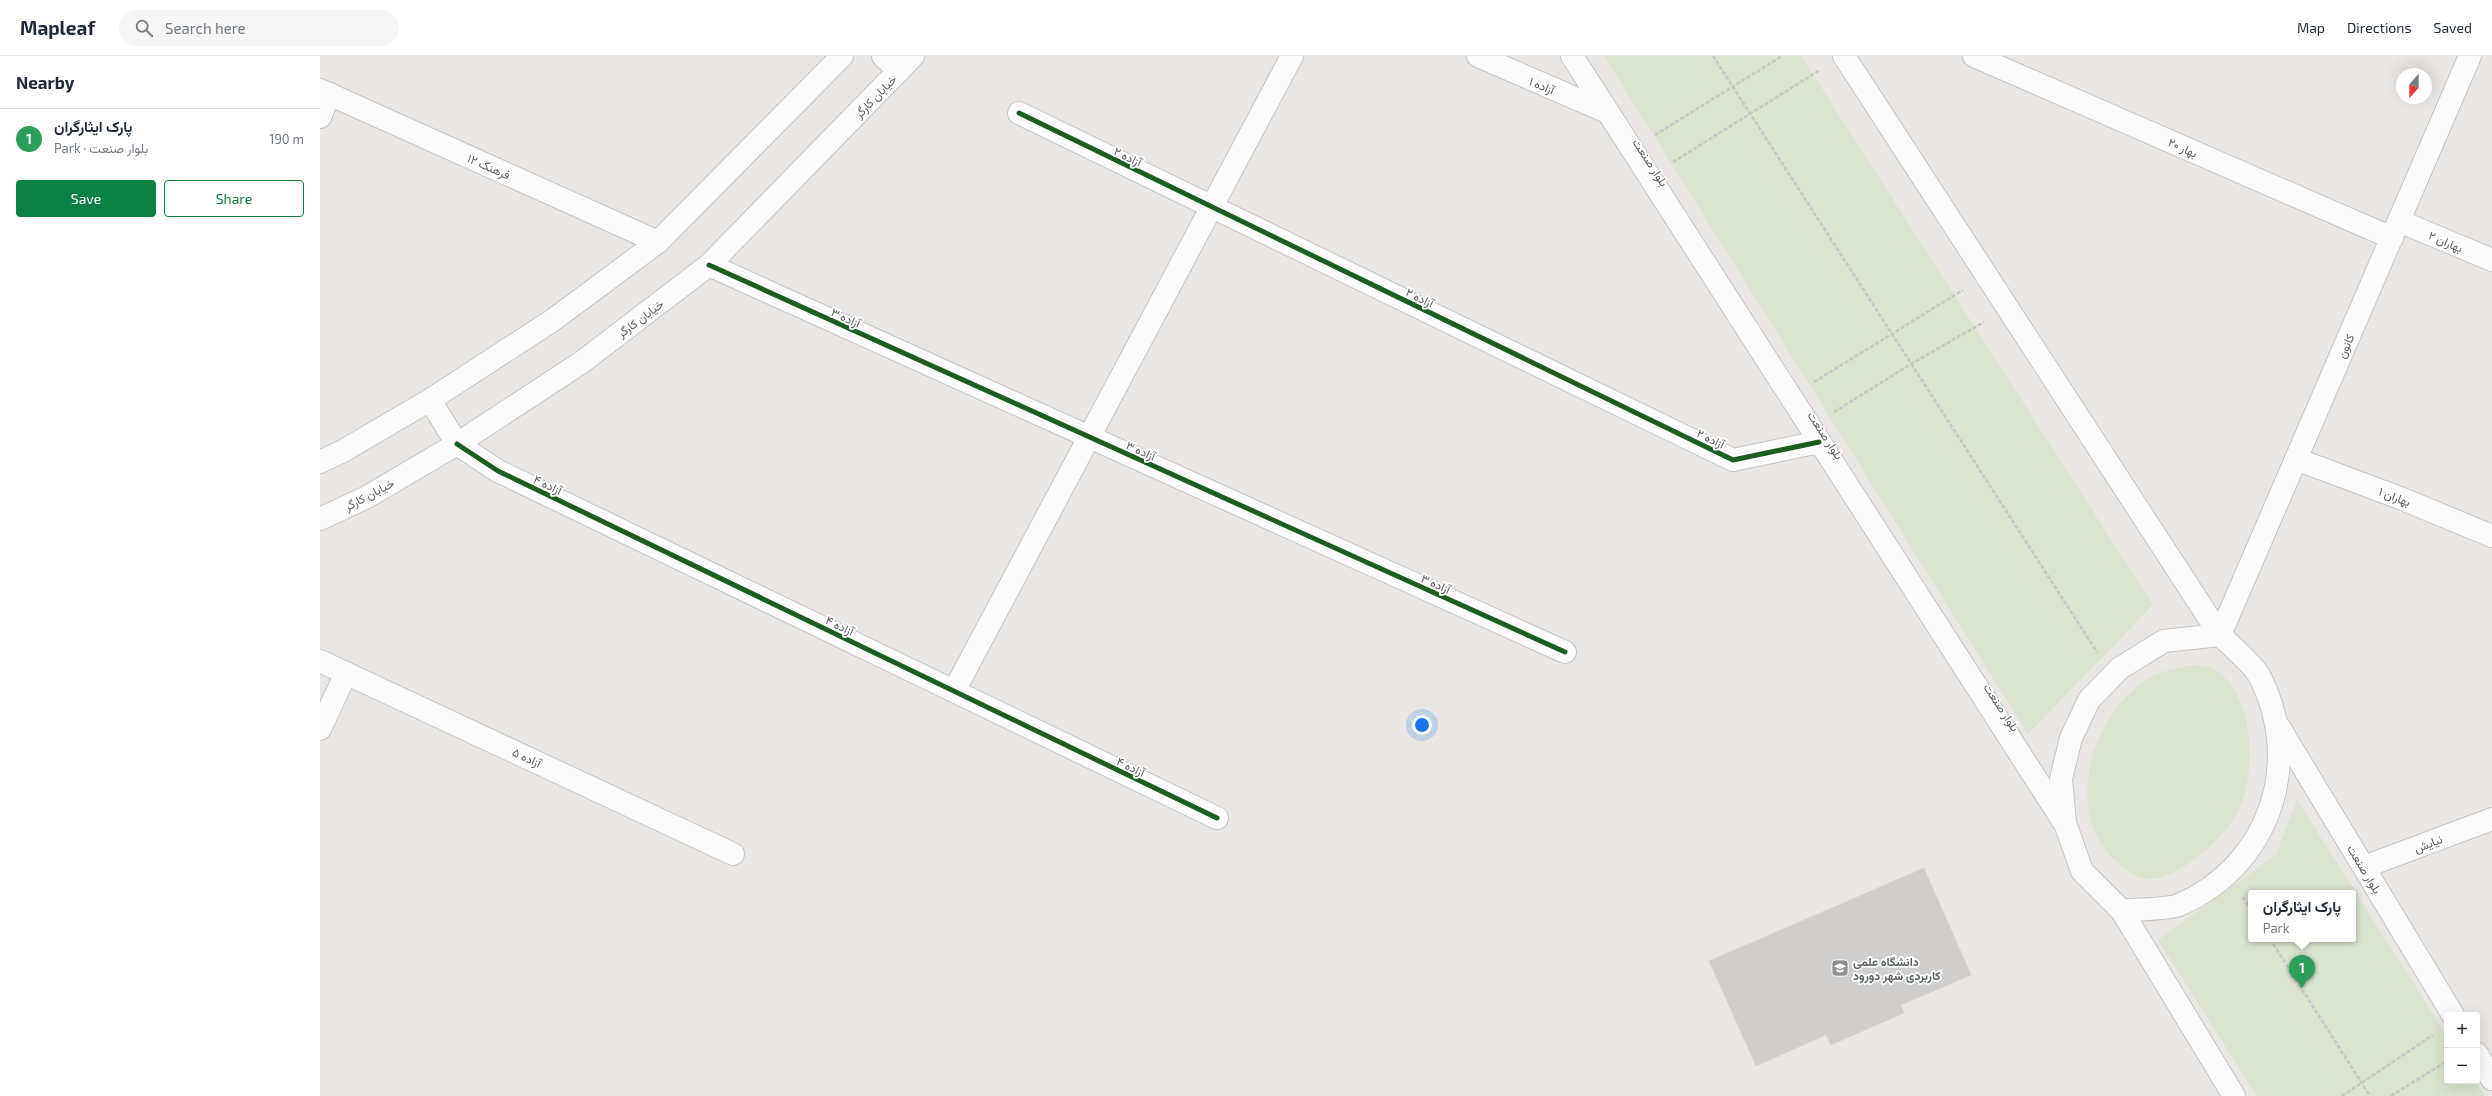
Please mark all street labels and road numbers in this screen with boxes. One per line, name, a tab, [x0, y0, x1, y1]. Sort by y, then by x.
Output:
street label: خیابان کارگر	[850, 72, 900, 123]
street label: آزاده ۱	[1526, 73, 1558, 99]
street label: بهار ۲۰	[2165, 134, 2200, 161]
street label: بلوار صنعت	[1629, 135, 1672, 190]
street label: آزاده ۲	[1111, 143, 1145, 171]
street label: فرهنگ ۱۲	[465, 150, 513, 183]
street label: بهاران ۲	[2426, 228, 2465, 256]
street label: آزاده ۲	[1403, 284, 1437, 312]
street label: خیابان کارگر	[613, 296, 667, 342]
street label: آزاده ۳	[828, 304, 864, 332]
street label: کانون	[2334, 332, 2358, 361]
street label: بلوار صنعت	[1804, 408, 1847, 463]
street label: آزاده ۲	[1694, 425, 1728, 453]
street label: آزاده ۳	[1123, 437, 1159, 465]
street label: آزاده ۴	[531, 471, 566, 499]
street label: خیابان کارگر	[341, 475, 397, 515]
street label: بهاران ۱	[2376, 484, 2413, 510]
street label: آزاده ۳	[1418, 570, 1454, 598]
street label: آزاده ۴	[823, 612, 858, 640]
street label: بلوار صنعت	[1980, 680, 2023, 735]
street label: آزاده ۵	[510, 744, 545, 772]
street label: آزاده ۴	[1114, 753, 1149, 781]
street label: نیایش	[2412, 831, 2445, 857]
street label: بلوار صنعت	[2343, 842, 2385, 897]

